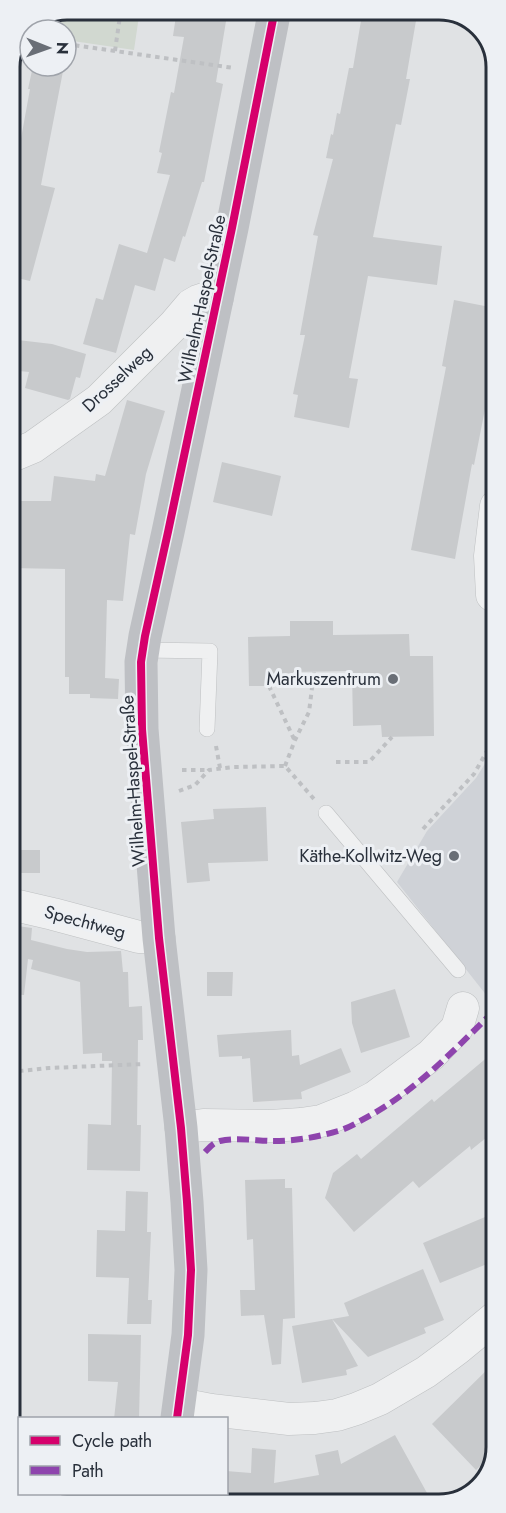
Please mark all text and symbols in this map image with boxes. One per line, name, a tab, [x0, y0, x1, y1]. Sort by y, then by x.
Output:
north arrow	[18, 18, 78, 78]
text: N	[51, 42, 74, 55]
street label: Wilhelm-Haspel-Straße	[171, 212, 233, 386]
street label: Drosselweg	[76, 340, 158, 418]
place label: Markuszentrum	[266, 666, 381, 692]
marker: Markuszentrum	[386, 672, 400, 686]
street label: Wilhelm-Haspel-Straße	[114, 694, 152, 868]
place label: Käthe-Kollwitz-Weg	[299, 843, 442, 869]
marker: Käthe-Kollwitz-Weg	[447, 849, 461, 863]
street label: Spechtweg	[41, 899, 129, 945]
legend	[18, 1417, 228, 1495]
text: Cycle path	[72, 1428, 152, 1454]
text: Path	[72, 1458, 104, 1484]

